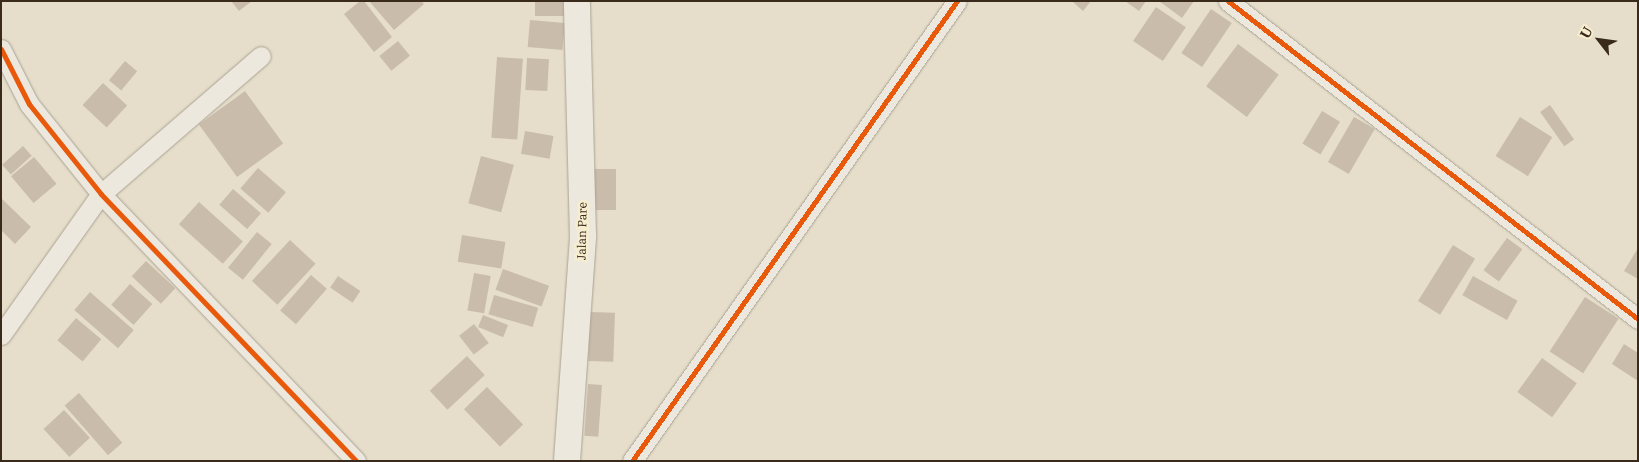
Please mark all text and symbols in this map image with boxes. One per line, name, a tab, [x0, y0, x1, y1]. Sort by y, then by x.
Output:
north arrow	[1574, 15, 1624, 65]
text: U	[1576, 23, 1596, 42]
street label: Jalan Pare	[574, 202, 590, 260]

